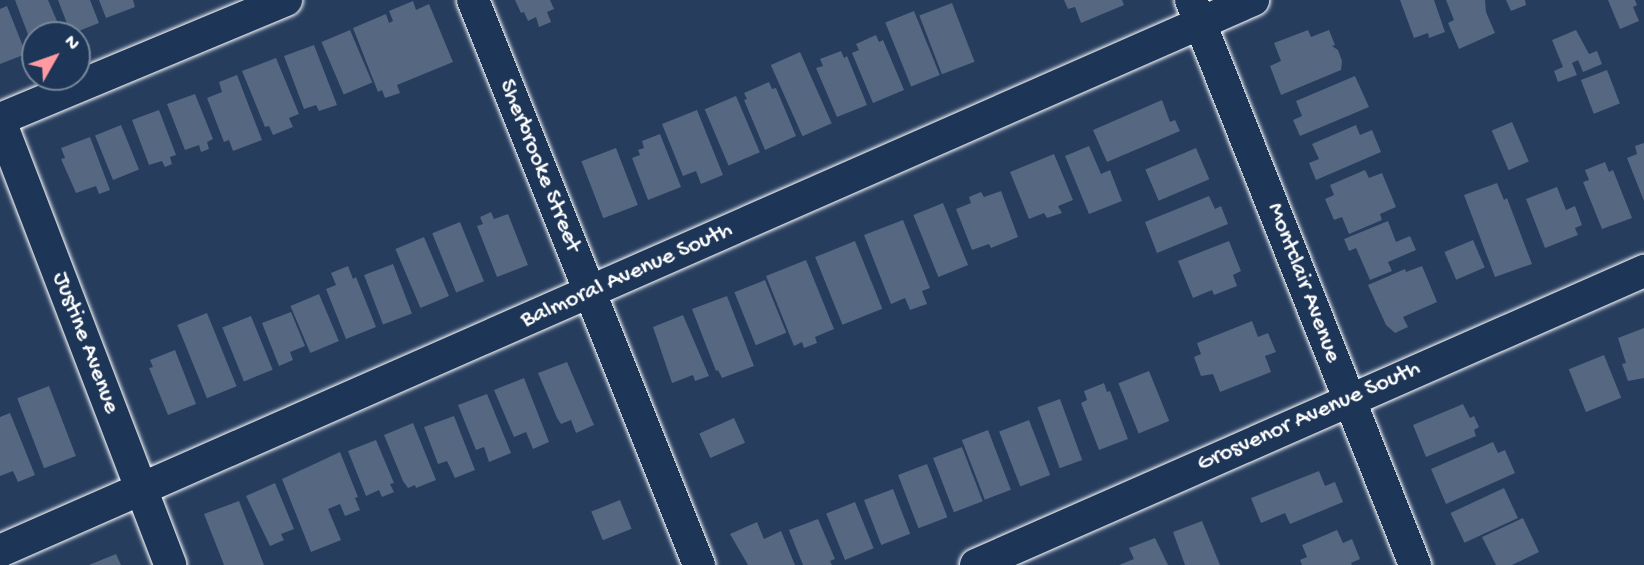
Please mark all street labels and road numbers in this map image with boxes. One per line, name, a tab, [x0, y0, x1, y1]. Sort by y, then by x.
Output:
street label: Sherbrooke Street	[491, 75, 587, 257]
street label: Montclair Avenue	[1259, 199, 1347, 367]
street label: Balmoral Avenue South	[517, 216, 737, 336]
street label: Justine Avenue	[45, 268, 125, 418]
street label: Grosvenor Avenue South	[1193, 355, 1425, 479]

